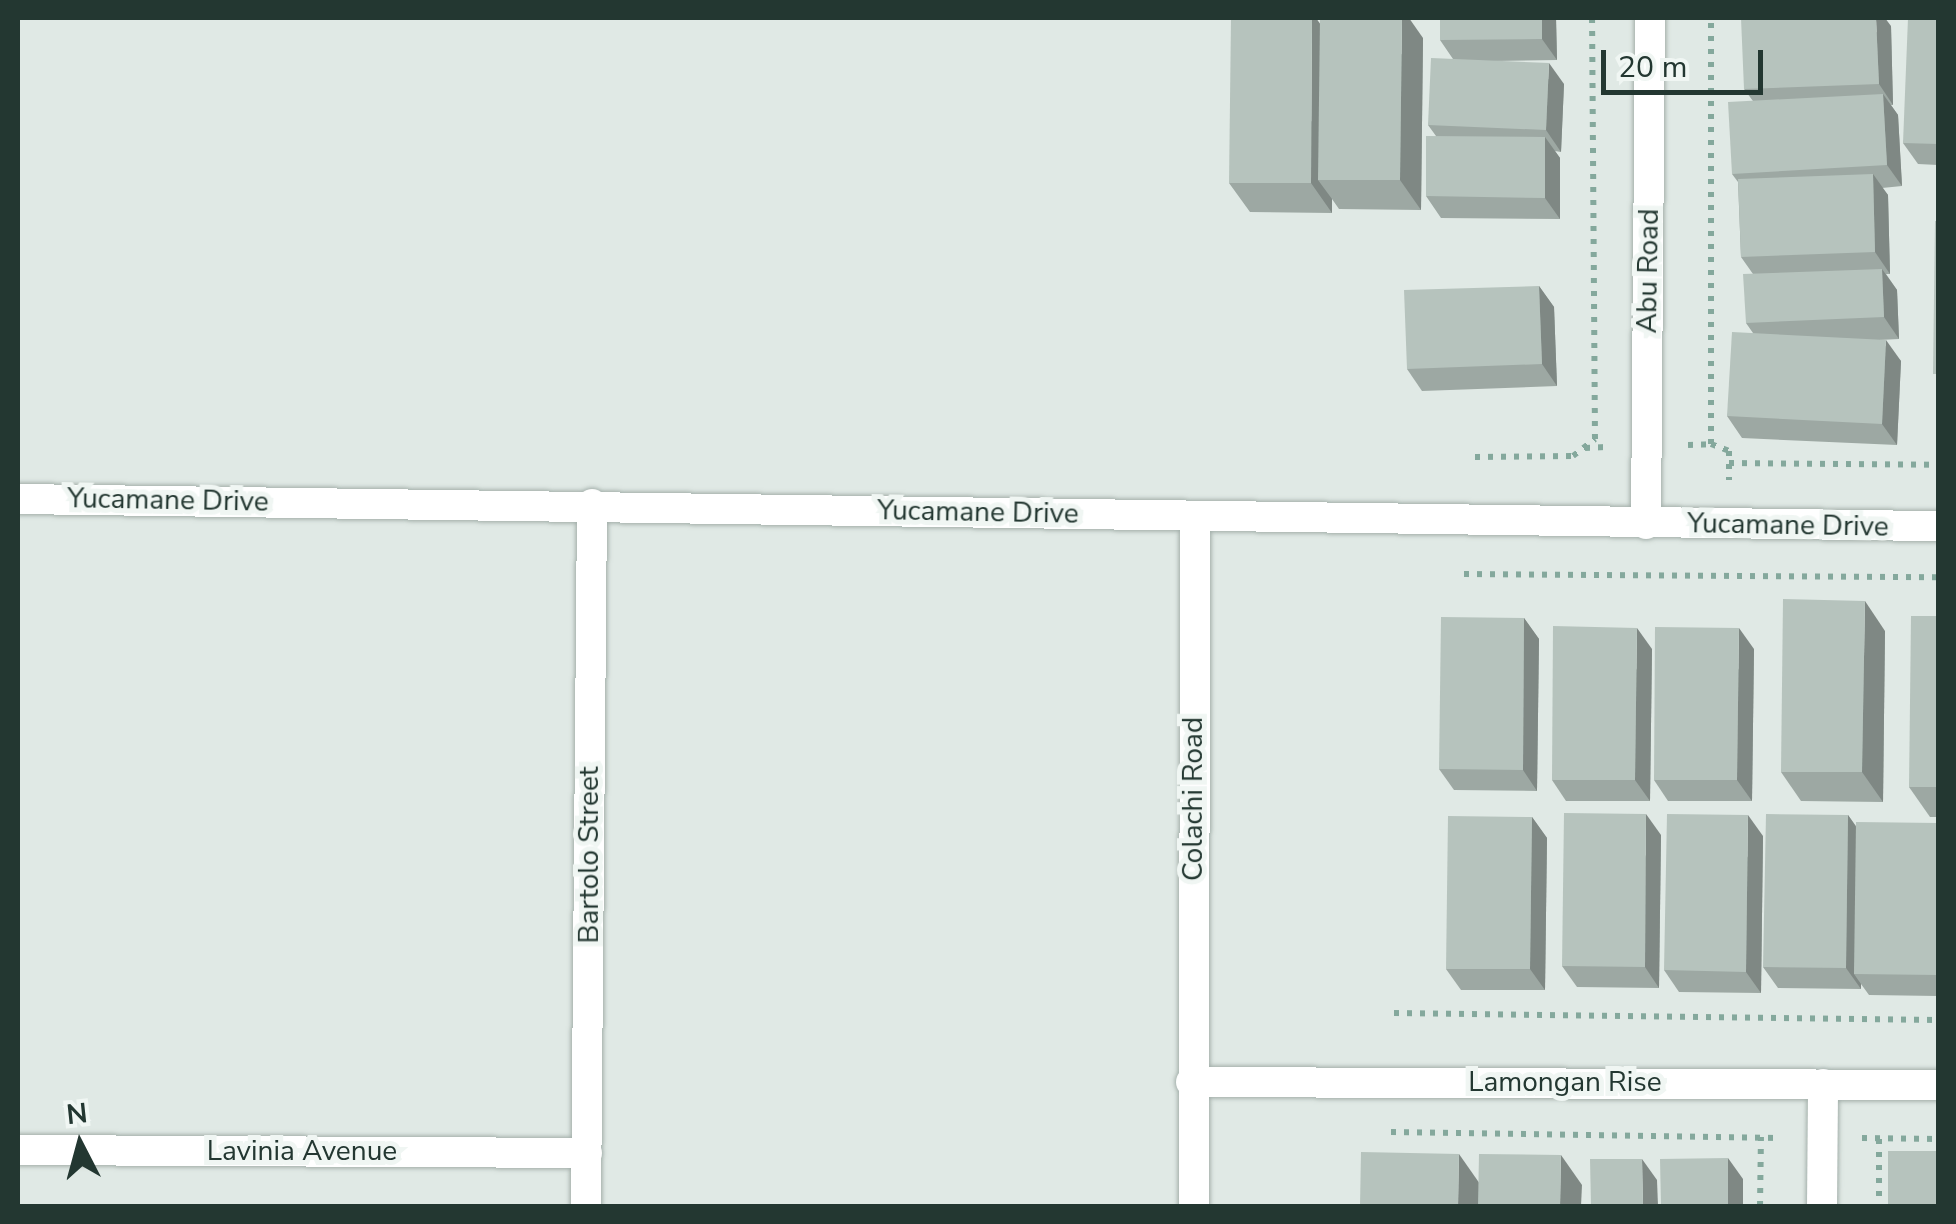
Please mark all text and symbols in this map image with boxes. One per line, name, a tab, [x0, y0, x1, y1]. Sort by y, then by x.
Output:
scale bar	[1606, 30, 1768, 92]
text: 20 m	[1618, 47, 1687, 88]
street label: Abu Road	[1630, 208, 1666, 334]
street label: Yucamane Drive	[67, 481, 269, 519]
street label: Yucamane Drive	[877, 493, 1079, 531]
street label: Yucamane Drive	[1687, 506, 1889, 544]
street label: Colachi Road	[1176, 717, 1210, 881]
street label: Bartolo Street	[572, 766, 606, 944]
street label: Lamongan Rise	[1468, 1065, 1662, 1099]
north arrow	[30, 1094, 130, 1194]
text: N	[64, 1094, 89, 1134]
street label: Lavinia Avenue	[207, 1134, 397, 1168]

